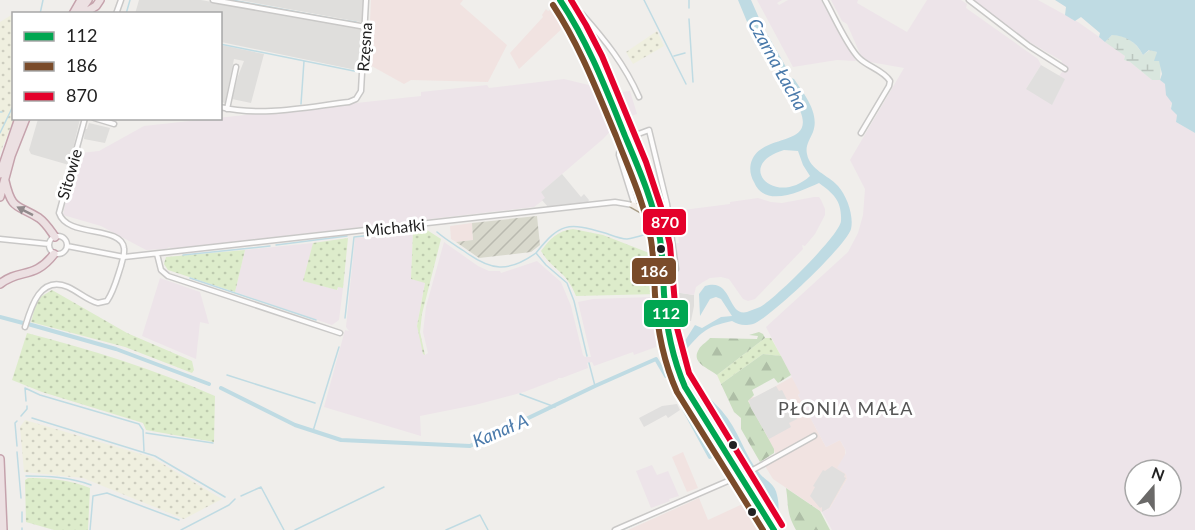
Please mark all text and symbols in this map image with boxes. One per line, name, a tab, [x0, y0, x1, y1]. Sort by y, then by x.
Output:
legend	[12, 12, 222, 120]
water label: Czarna Łacha	[744, 14, 812, 114]
street label: Rzęsna	[353, 22, 375, 72]
text: 112	[66, 24, 97, 46]
text: 186	[66, 54, 97, 76]
text: 870	[66, 84, 97, 106]
street label: Sitowie	[53, 146, 85, 202]
one-way arrow	[16, 206, 33, 216]
line badge: 870	[642, 208, 687, 236]
text: 870	[651, 212, 679, 231]
street label: Michałki	[364, 214, 426, 240]
unlabelled marker	[655, 243, 667, 255]
line badge: 186	[631, 257, 677, 285]
text: 186	[640, 261, 668, 280]
line badge: 112	[643, 299, 689, 328]
text: 112	[652, 303, 680, 322]
district label: PŁONIA MAŁA	[778, 397, 914, 419]
water label: Kanał A	[469, 408, 531, 452]
unlabelled marker	[727, 439, 739, 451]
north arrow	[1123, 458, 1183, 518]
text: N	[1149, 462, 1167, 484]
unlabelled marker	[746, 506, 758, 518]

